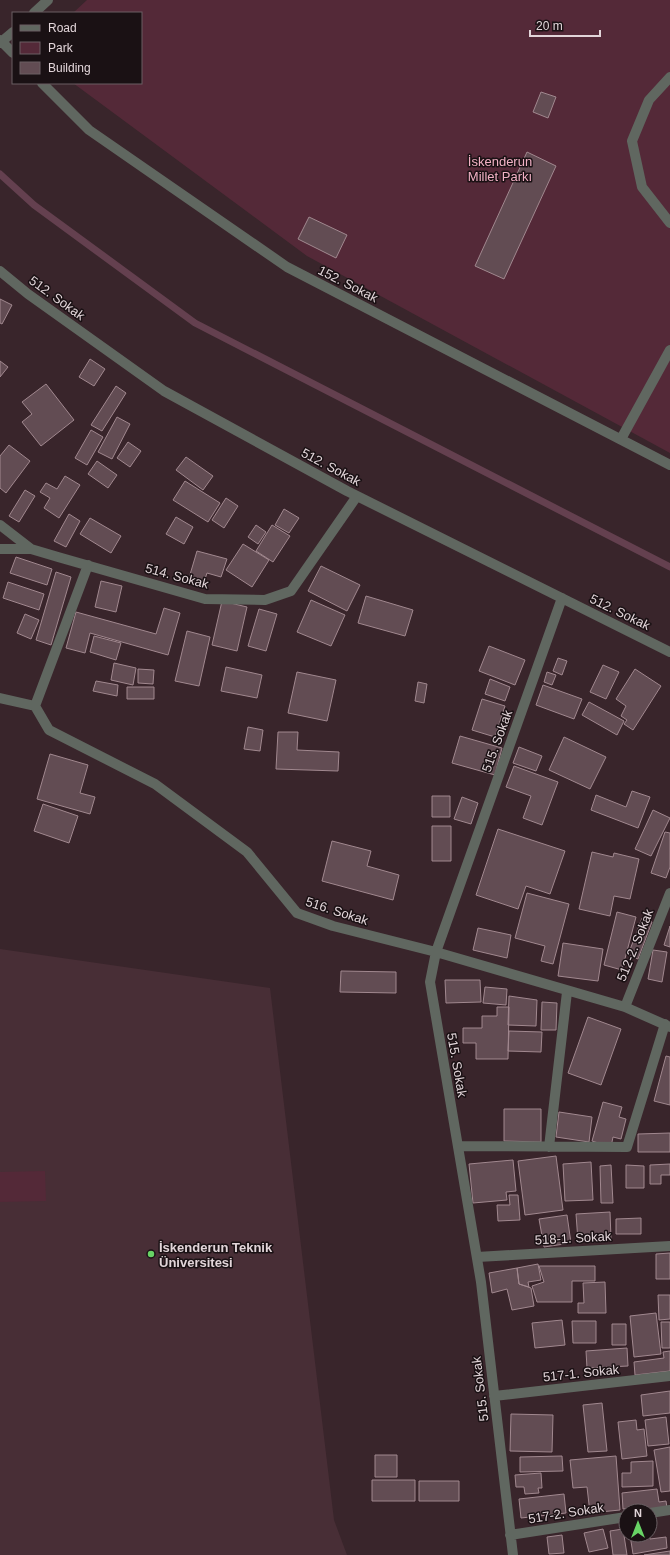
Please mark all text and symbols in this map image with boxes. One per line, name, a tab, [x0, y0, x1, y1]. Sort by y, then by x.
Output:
legend	[12, 12, 142, 84]
scale bar	[530, 12, 600, 38]
text: 20 m	[536, 19, 563, 33]
text: Road	[48, 21, 77, 35]
text: Park	[48, 41, 74, 55]
text: Building	[48, 61, 91, 75]
park label: İskenderun Millet Parkı	[468, 154, 532, 184]
street label: 152. Sokak	[316, 263, 381, 306]
street label: 512. Sokak	[26, 273, 88, 323]
street label: 512. Sokak	[299, 445, 364, 489]
street label: 514. Sokak	[144, 560, 211, 592]
street label: 512. Sokak	[587, 591, 653, 633]
street label: 515. Sokak	[479, 707, 515, 774]
street label: 516. Sokak	[304, 894, 371, 928]
street label: 512-2. Sokak	[614, 906, 656, 983]
street label: 515. Sokak	[444, 1032, 470, 1099]
street label: 518-1. Sokak	[534, 1228, 612, 1247]
place label: İskenderun Teknik Üniversitesi	[159, 1240, 273, 1270]
marker: İskenderun Teknik Üniversitesi	[146, 1249, 156, 1259]
street label: 515. Sokak	[469, 1355, 491, 1422]
street label: 517-1. Sokak	[542, 1361, 620, 1384]
street label: 517-2. Sokak	[527, 1500, 605, 1526]
north arrow	[618, 1503, 658, 1543]
text: N	[634, 1507, 642, 1519]

